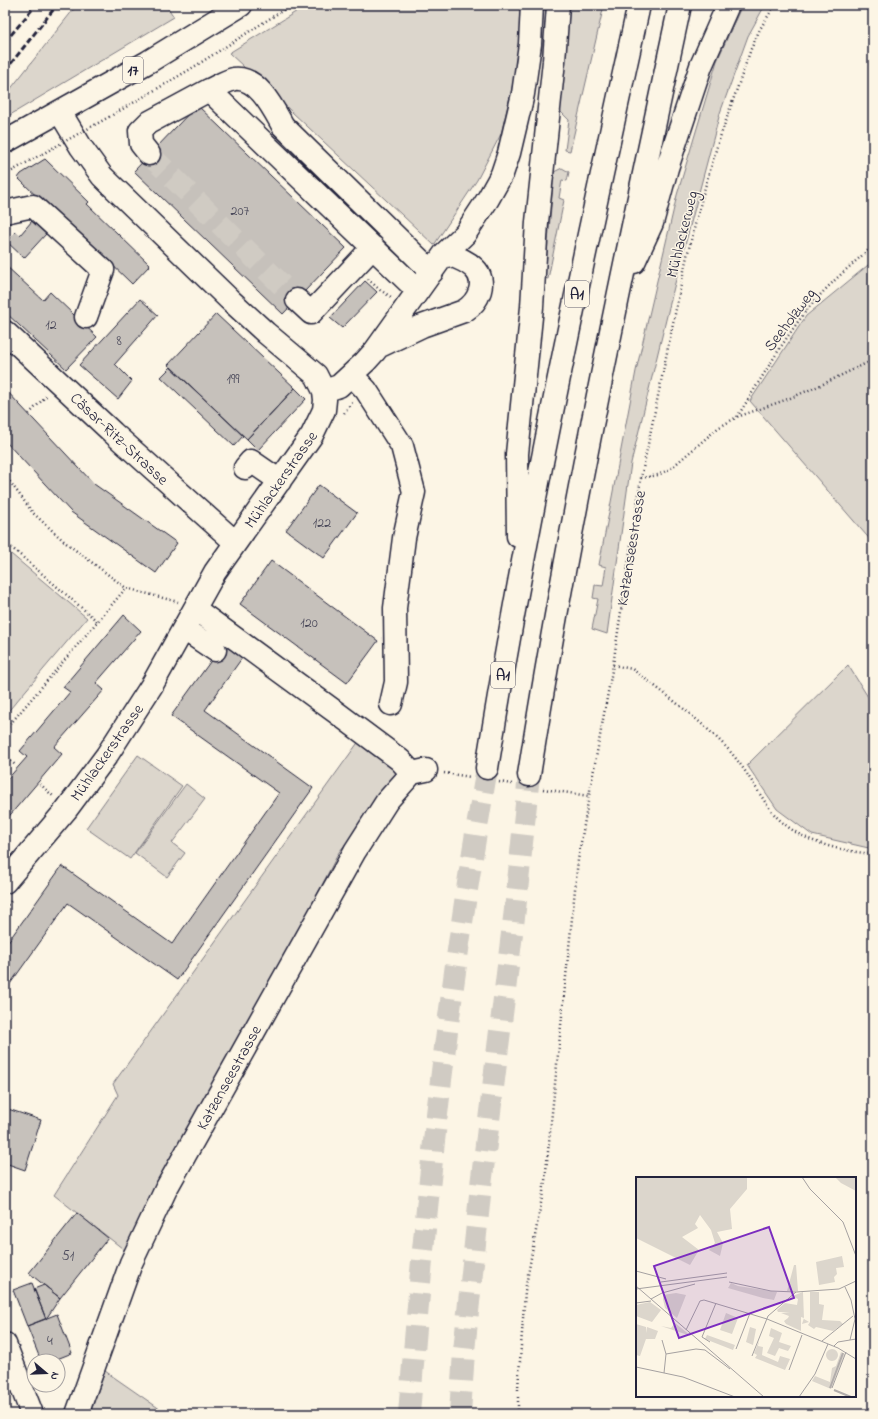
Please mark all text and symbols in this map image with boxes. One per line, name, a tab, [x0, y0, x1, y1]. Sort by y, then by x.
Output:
road number: 17	[123, 57, 143, 83]
street label: Mühlackerweg	[661, 188, 705, 280]
house number: 207	[231, 201, 250, 222]
road number: A1	[565, 281, 589, 307]
street label: Seeholzweg	[759, 283, 823, 357]
house number: 12	[45, 315, 57, 336]
house number: 8	[116, 331, 122, 352]
house number: 199	[227, 369, 240, 390]
street label: Cäsar-Ritz-Strasse	[64, 387, 174, 492]
street label: Mühlackerstrasse	[239, 426, 325, 534]
street label: Katzenseestrasse	[611, 488, 653, 608]
house number: 122	[313, 513, 331, 534]
house number: 120	[300, 613, 318, 634]
road number: A1	[491, 662, 515, 688]
street label: Mühlackerstrasse	[65, 699, 151, 807]
street label: Katzenseestrasse	[191, 1020, 269, 1135]
inset map	[636, 1177, 856, 1397]
house number: 51	[62, 1246, 75, 1267]
house number: 4	[47, 1331, 53, 1352]
north arrow	[26, 1353, 66, 1393]
text: N	[46, 1370, 63, 1382]

